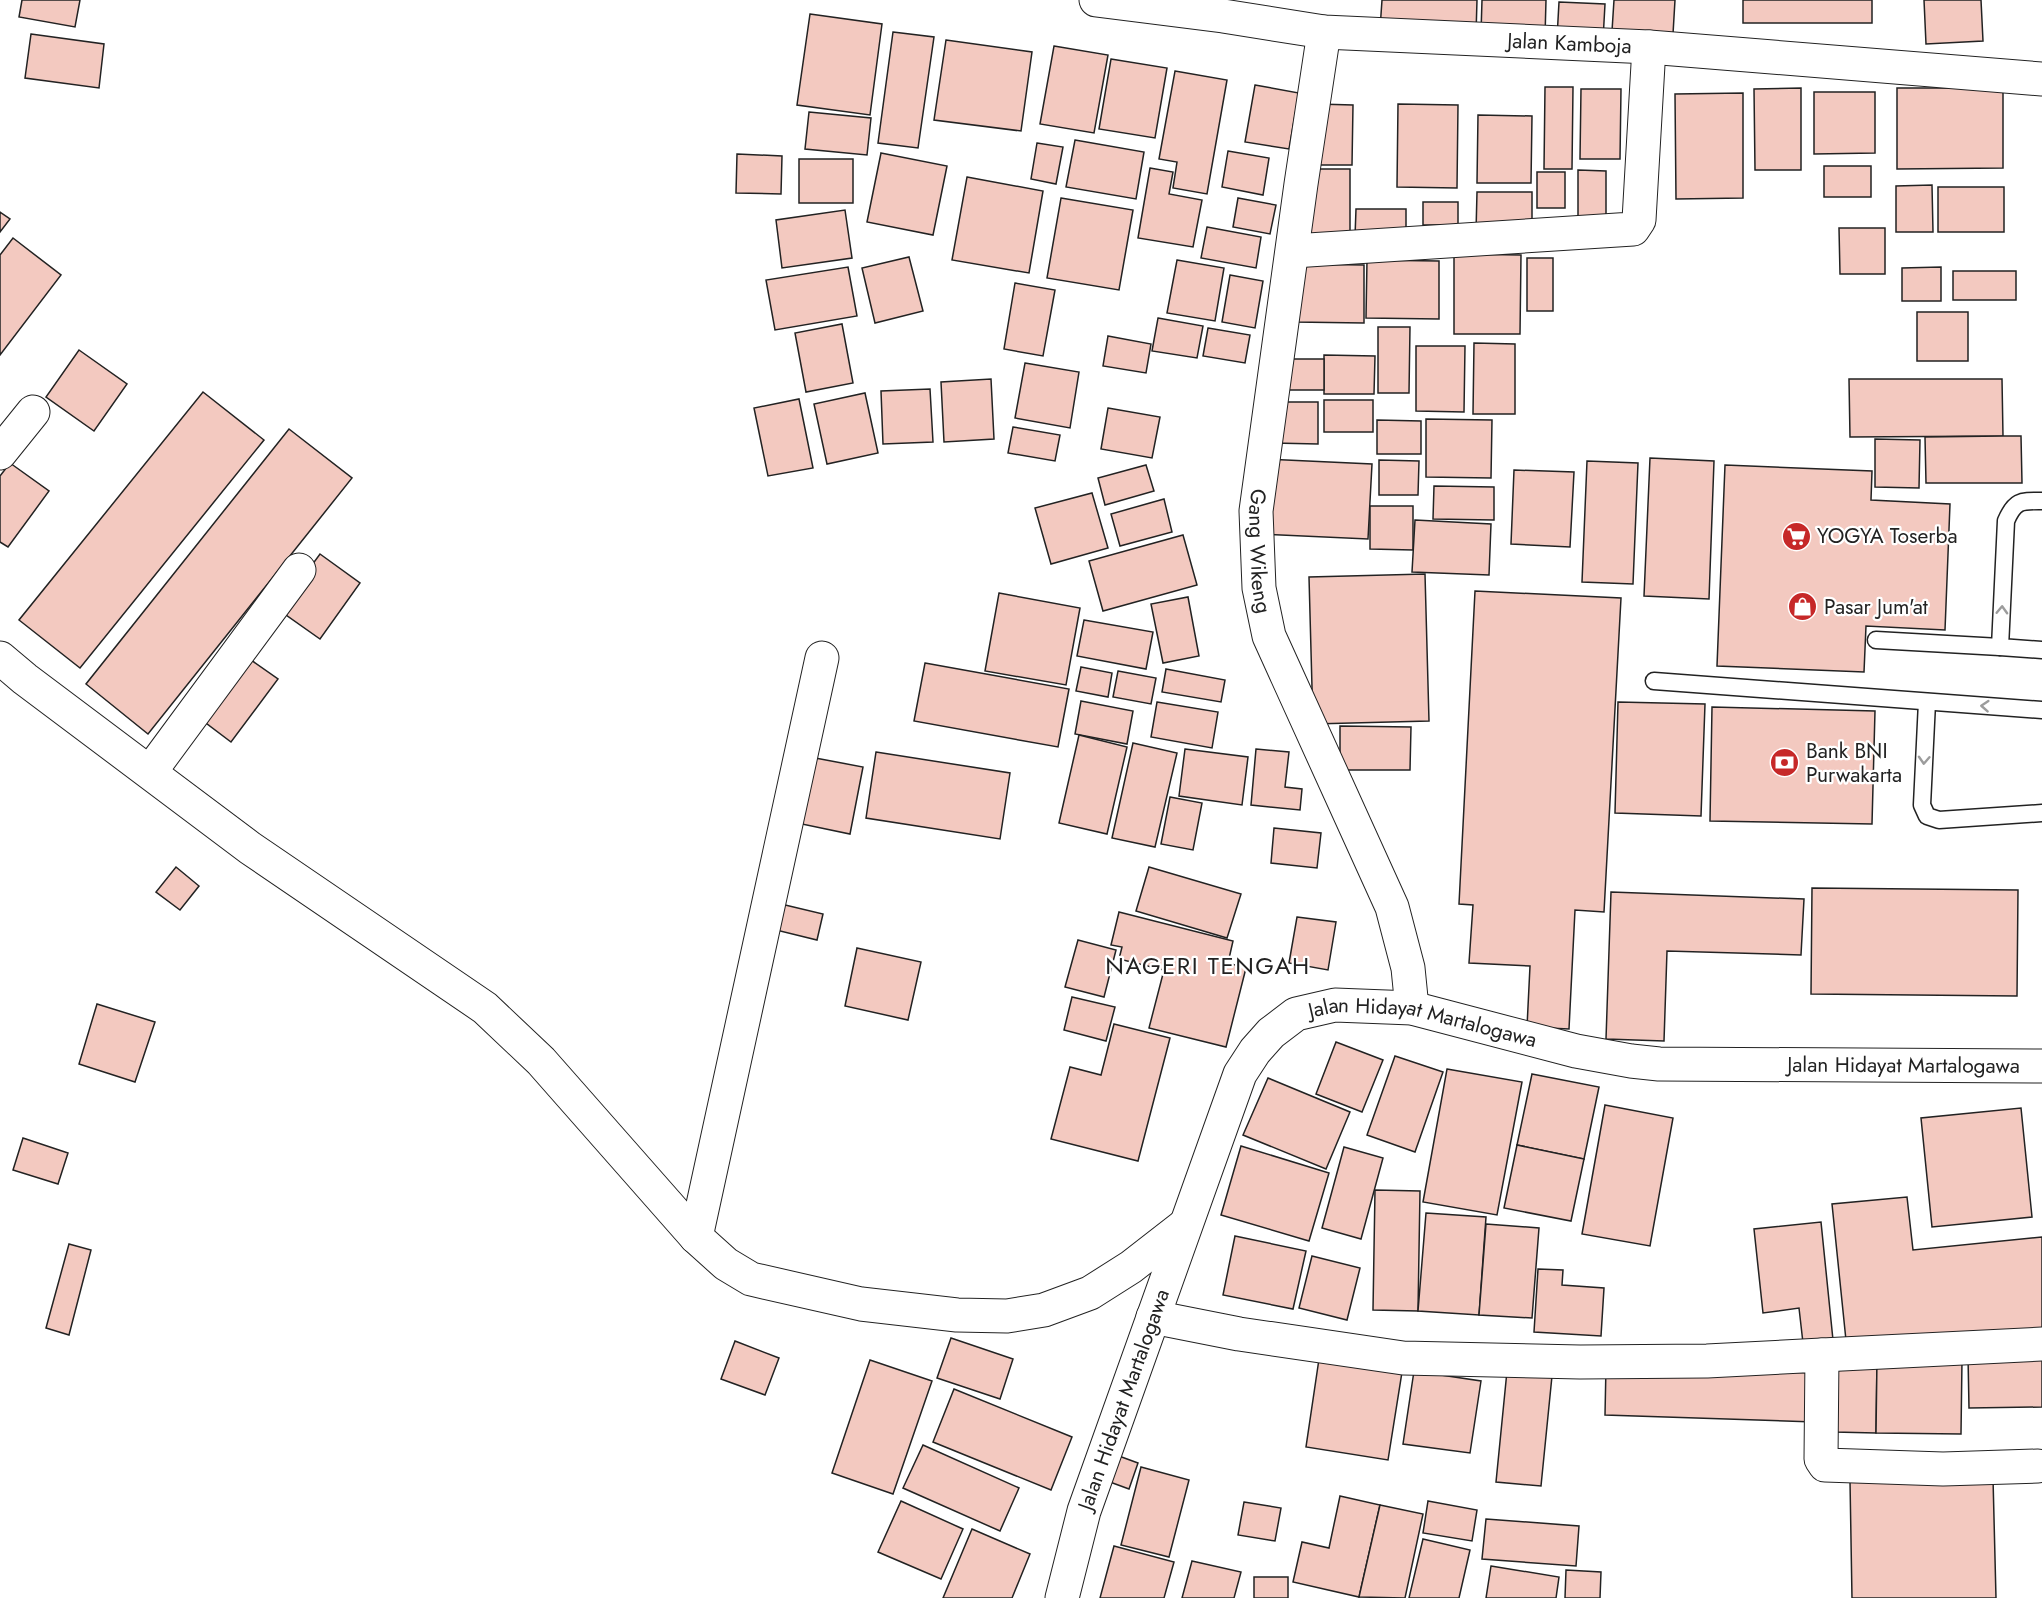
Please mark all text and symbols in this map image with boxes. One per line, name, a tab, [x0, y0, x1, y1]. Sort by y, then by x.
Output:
street label: Jalan Kamboja	[1504, 25, 1632, 61]
street label: Gang Wikeng	[1241, 487, 1279, 616]
supermarket icon: YOGYA Toserba	[1780, 520, 1812, 552]
place label: YOGYA Toserba	[1817, 521, 1958, 551]
shop icon: Pasar Jum'at	[1787, 591, 1819, 623]
place label: Pasar Jum'at	[1824, 592, 1928, 622]
one-way arrow	[1995, 605, 2008, 614]
one-way arrow	[1980, 700, 1989, 713]
place label: Bank BNI Purwakarta	[1806, 736, 1902, 790]
bank icon: Bank BNI Purwakarta	[1769, 747, 1801, 779]
one-way arrow	[1918, 756, 1931, 765]
district label: NAGERI TENGAH	[1105, 948, 1311, 983]
street label: Jalan Hidayat Martalogawa	[1302, 990, 1540, 1055]
street label: Jalan Hidayat Martalogawa	[1784, 1050, 2020, 1081]
street label: Jalan Hidayat Martalogawa	[1069, 1285, 1177, 1517]

